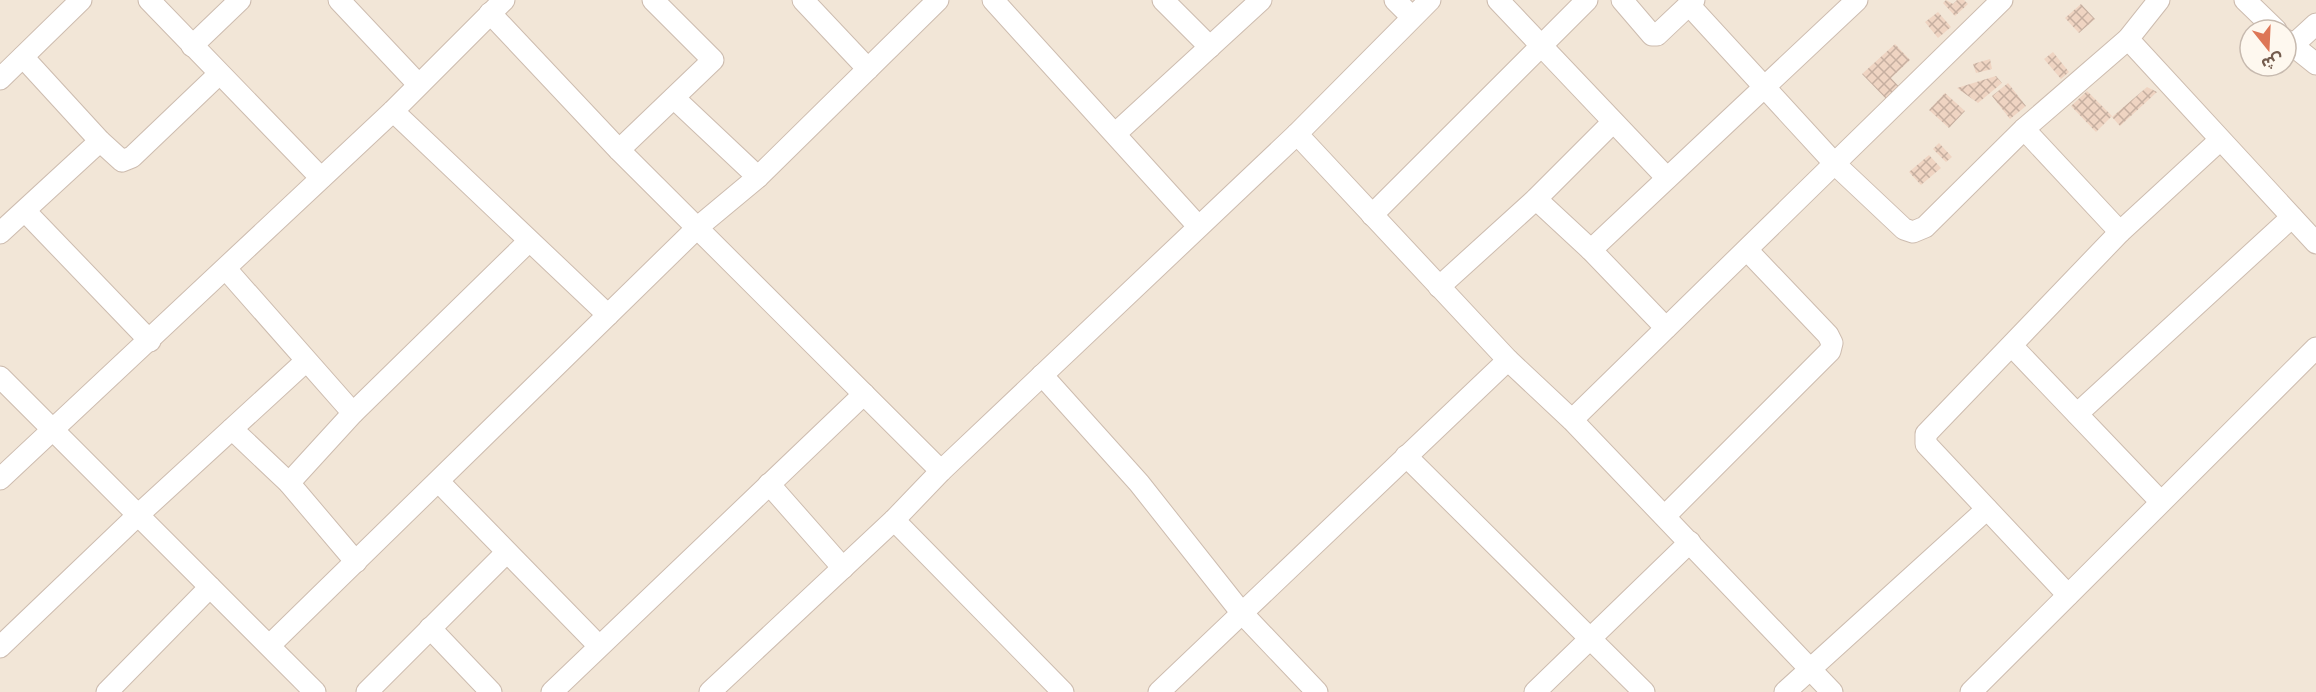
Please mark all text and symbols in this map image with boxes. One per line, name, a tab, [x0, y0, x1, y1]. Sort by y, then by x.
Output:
north arrow	[2238, 18, 2298, 78]
text: ش	[2259, 49, 2286, 74]

